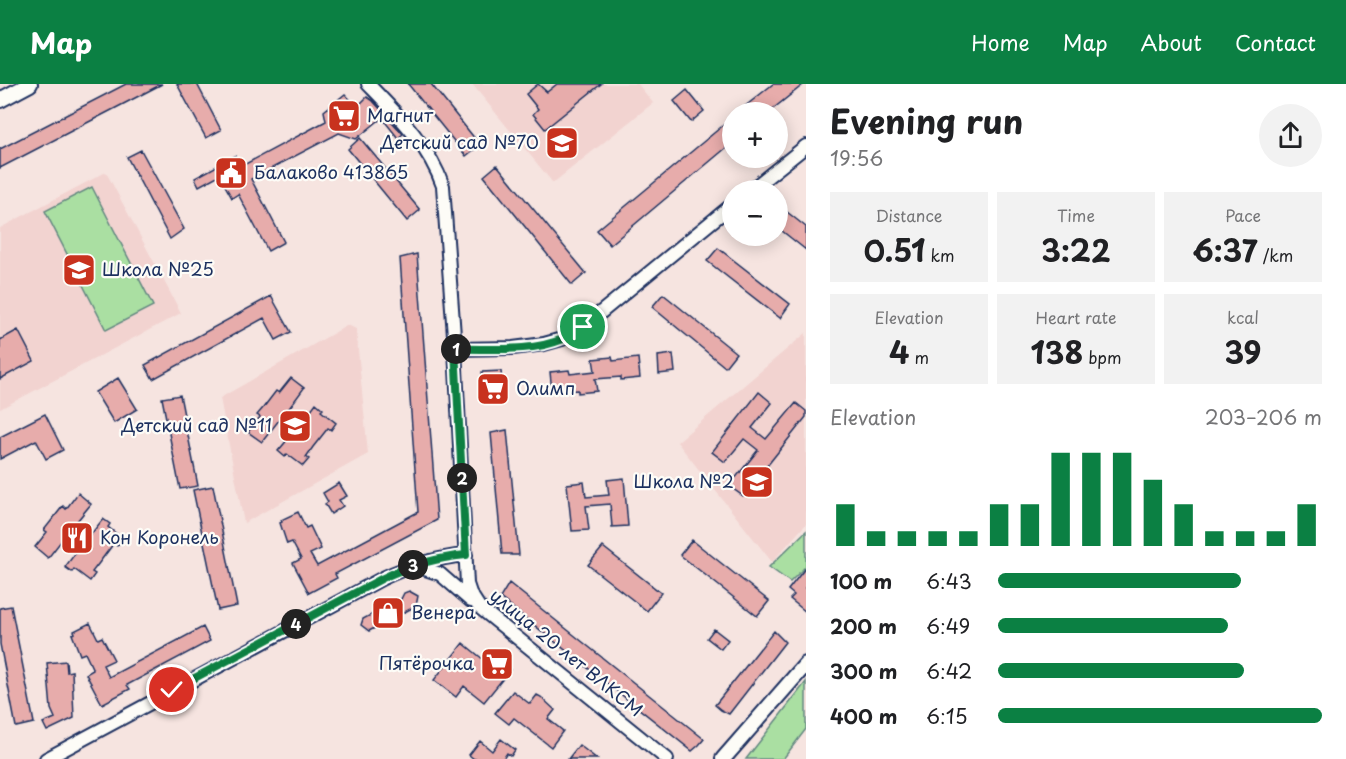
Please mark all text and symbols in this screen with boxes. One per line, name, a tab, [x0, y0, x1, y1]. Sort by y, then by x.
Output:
text: Map	[30, 21, 92, 64]
text: Home	[971, 26, 1030, 58]
text: Map	[1063, 26, 1108, 58]
text: About	[1141, 26, 1202, 58]
text: Contact	[1235, 26, 1316, 58]
text: Evening run	[830, 95, 1023, 145]
supermarket icon: Магнит	[326, 98, 362, 134]
place label: Магнит	[367, 101, 434, 128]
map controls	[722, 102, 788, 246]
button: +	[722, 102, 788, 168]
button: share	[1259, 104, 1322, 167]
school or university icon: Детский сад №70	[544, 125, 580, 161]
place label: Детский сад №70	[380, 128, 539, 155]
text: 19:56	[830, 143, 883, 173]
public building icon: Балаково 413865	[213, 155, 249, 191]
place label: Балаково 413865	[254, 158, 408, 185]
button: −	[722, 180, 788, 246]
text: Distance	[875, 203, 943, 227]
text: Time	[1057, 203, 1095, 227]
text: Pace	[1225, 203, 1261, 227]
text: 0.51	[863, 227, 925, 272]
text: 3:22	[1041, 227, 1111, 272]
text: 6:37	[1193, 227, 1258, 272]
text: km	[925, 243, 955, 267]
text: /km	[1258, 243, 1293, 267]
school or university icon: Школа №25	[61, 252, 97, 288]
place label: Школа №25	[102, 255, 214, 282]
pin	[557, 301, 608, 352]
text: Elevation	[874, 305, 944, 329]
text: Heart rate	[1036, 305, 1116, 329]
text: kcal	[1227, 305, 1259, 329]
icon: arrive	[566, 310, 599, 343]
text: 4	[889, 329, 909, 374]
text: 138	[1030, 329, 1083, 374]
text: 39	[1224, 329, 1262, 374]
pin: 1	[441, 334, 471, 364]
text: 1	[452, 337, 460, 361]
text: m	[909, 345, 929, 369]
text: bpm	[1083, 345, 1122, 369]
supermarket icon: Олимп	[475, 371, 511, 407]
place label: Олимп	[516, 374, 575, 401]
text: Elevation	[830, 402, 916, 432]
text: 203–206 m	[1205, 402, 1322, 432]
school or university icon: Детский сад №11	[277, 408, 313, 444]
place label: Детский сад №11	[120, 411, 272, 438]
pin: 2	[447, 463, 477, 493]
school or university icon: Школа №2	[739, 464, 775, 500]
text: 2	[456, 466, 468, 490]
place label: Школа №2	[633, 467, 734, 494]
restaurant icon: Кон Коронель	[59, 520, 95, 556]
place label: Кон Коронель	[100, 523, 219, 550]
pin: 3	[398, 550, 428, 580]
text: 3	[408, 553, 418, 577]
text: 100 m	[830, 566, 892, 596]
text: 6:43	[926, 566, 972, 596]
street label: улица 20 лет ВЛКСМ	[484, 581, 649, 722]
shop icon: Венера	[370, 595, 406, 631]
place label: Венера	[411, 598, 477, 625]
pin: 4	[281, 609, 311, 639]
text: 200 m	[830, 611, 897, 641]
text: 6:49	[926, 611, 970, 641]
text: 4	[291, 612, 301, 636]
supermarket icon: Пятёрочка	[479, 646, 515, 682]
place label: Пятёрочка	[379, 649, 475, 676]
text: 300 m	[830, 656, 898, 686]
text: 6:42	[926, 656, 972, 686]
pin	[146, 664, 197, 715]
icon: check	[155, 673, 188, 706]
text: 400 m	[830, 701, 898, 731]
text: 6:15	[926, 701, 968, 731]

